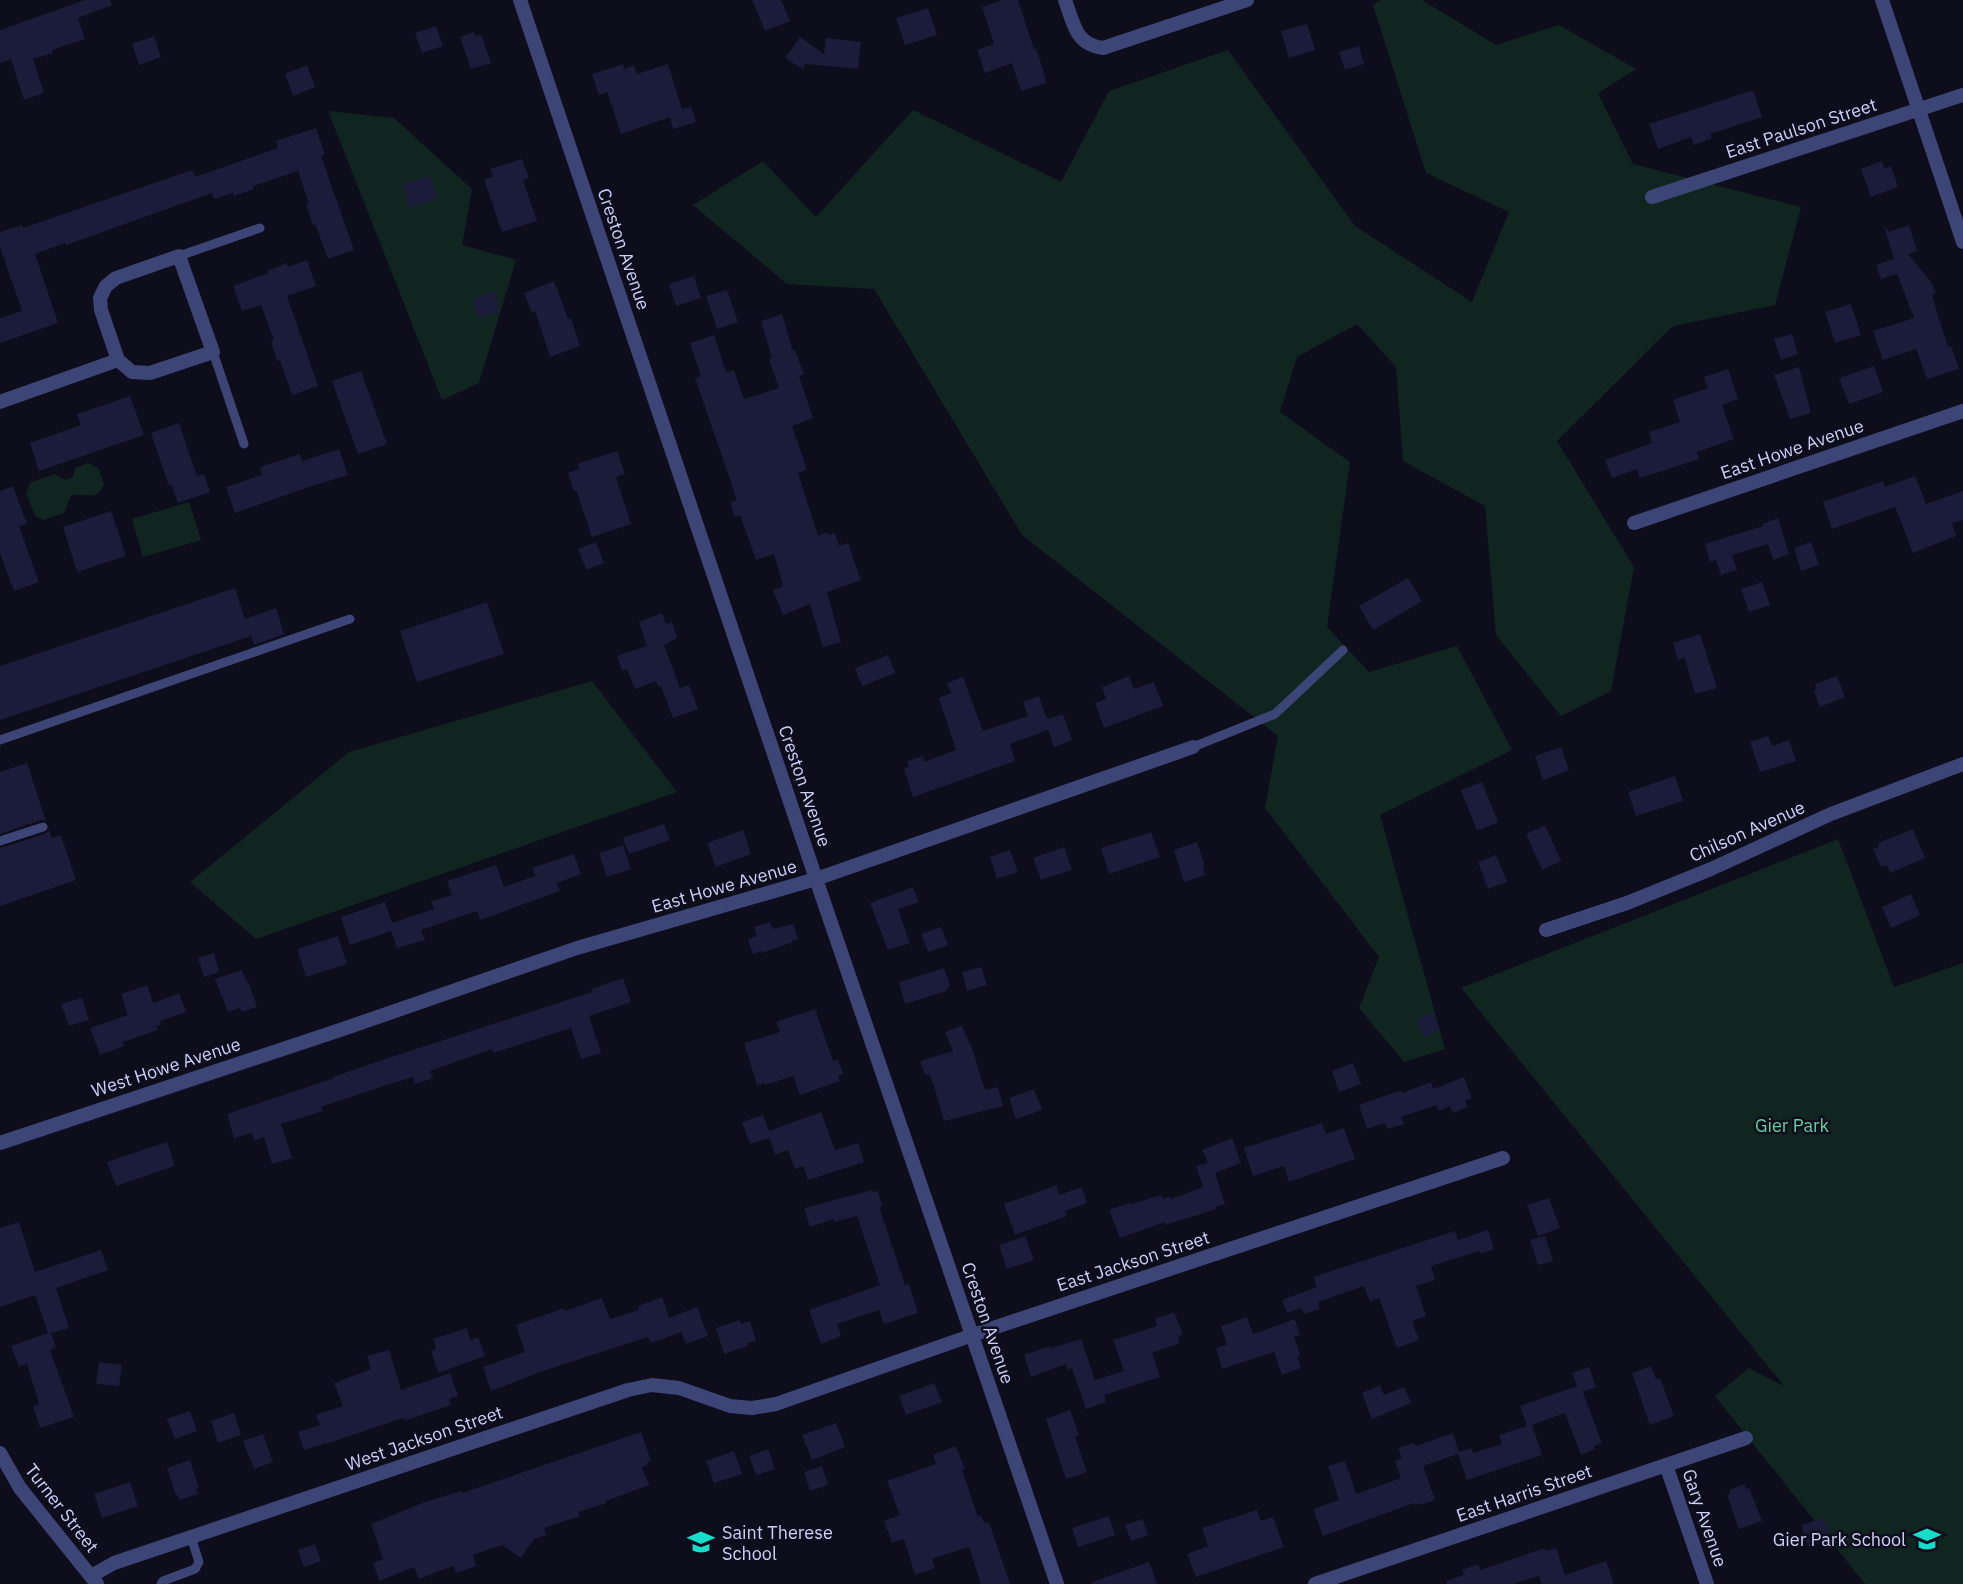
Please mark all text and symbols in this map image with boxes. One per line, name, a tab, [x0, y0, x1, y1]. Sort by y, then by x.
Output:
street label: East Paulson Street	[1723, 93, 1879, 163]
street label: Creston Avenue	[592, 185, 656, 313]
street label: East Howe Avenue	[1717, 414, 1867, 484]
street label: Creston Avenue	[773, 722, 837, 850]
street label: Chilson Avenue	[1686, 795, 1809, 867]
street label: East Howe Avenue	[649, 854, 799, 918]
street label: West Howe Avenue	[88, 1032, 244, 1102]
park label: Gier Park	[1755, 1114, 1830, 1137]
street label: East Jackson Street	[1054, 1225, 1212, 1297]
street label: Creston Avenue	[956, 1259, 1020, 1387]
street label: West Jackson Street	[342, 1400, 506, 1476]
street label: Turner Street	[20, 1459, 104, 1557]
street label: East Harris Street	[1453, 1459, 1595, 1527]
street label: Gary Avenue	[1677, 1466, 1733, 1570]
place label: Saint Therese School	[722, 1521, 833, 1565]
school or university icon: Gier Park School	[1912, 1524, 1942, 1554]
school or university icon: Saint Therese School	[686, 1527, 716, 1557]
place label: Gier Park School	[1773, 1528, 1906, 1551]

